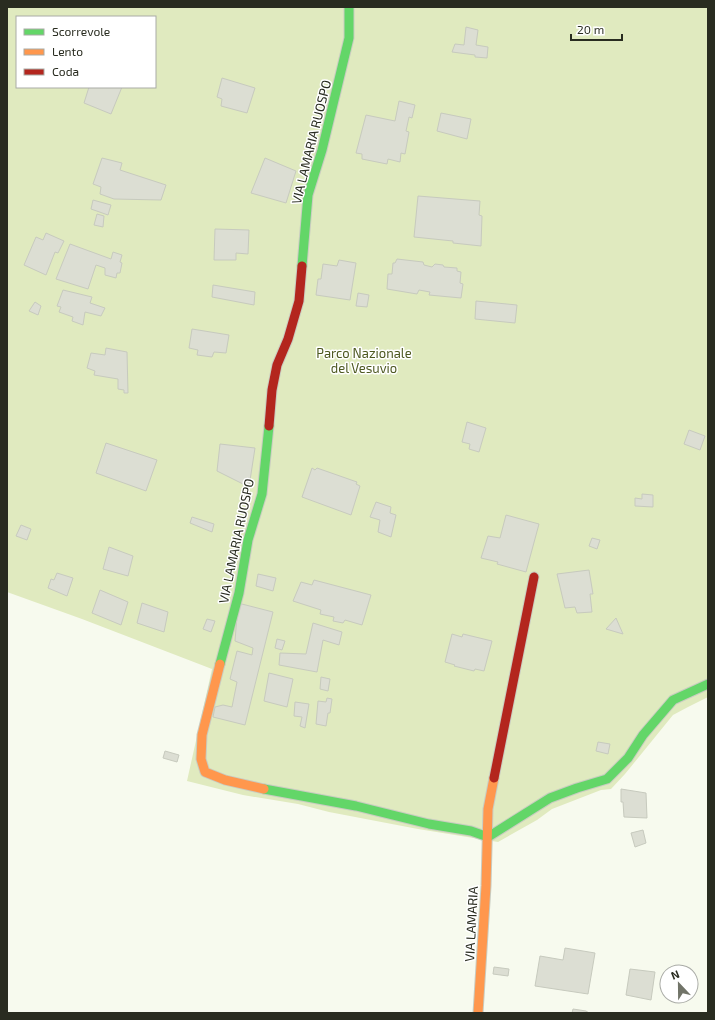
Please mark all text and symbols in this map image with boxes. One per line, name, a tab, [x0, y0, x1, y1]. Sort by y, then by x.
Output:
legend	[16, 16, 156, 88]
scale bar	[571, 16, 622, 42]
text: 20 m	[577, 22, 604, 36]
text: Scorrevole	[52, 24, 110, 38]
text: Lento	[52, 44, 83, 58]
text: Coda	[52, 64, 79, 78]
street label: VIA LAMARIA RUOSPO	[288, 78, 334, 206]
park label: Parco Nazionale del Vesuvio	[316, 345, 412, 376]
street label: VIA LAMARIA RUOSPO	[215, 477, 257, 605]
street label: VIA LAMARIA	[461, 886, 481, 962]
north arrow	[659, 964, 699, 1004]
text: N	[669, 967, 681, 982]

